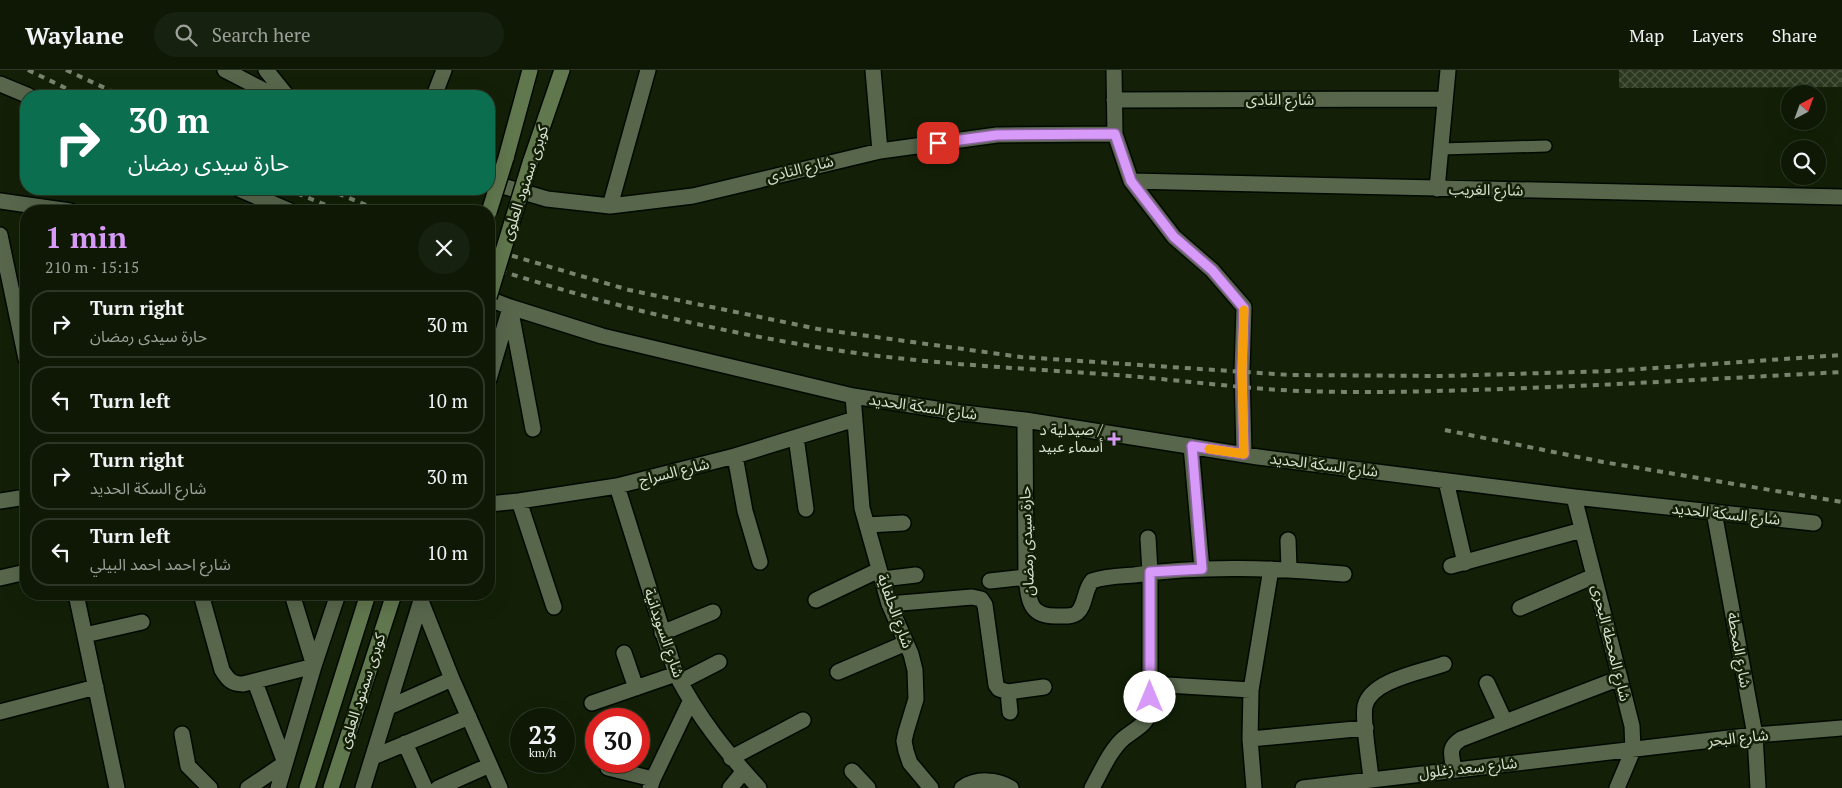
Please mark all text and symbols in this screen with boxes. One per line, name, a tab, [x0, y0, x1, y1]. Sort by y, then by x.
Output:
search box	[154, 12, 504, 57]
text: Waylane	[25, 19, 124, 51]
icon: search	[172, 21, 200, 49]
text: Search here	[212, 22, 311, 47]
text: Map	[1629, 23, 1664, 47]
text: Layers	[1692, 23, 1744, 47]
text: Share	[1772, 23, 1817, 47]
north arrow	[1781, 85, 1826, 130]
map controls	[1781, 85, 1826, 185]
street label: شارع النادى	[1246, 89, 1314, 112]
text: 30 m	[128, 97, 209, 143]
icon: right	[45, 110, 110, 175]
street label: كوبرى سمنود العلوى	[496, 122, 552, 243]
pin	[917, 122, 959, 164]
icon: arrive	[924, 129, 952, 157]
button: search	[1781, 140, 1826, 185]
text: حارة سيدى رمضان	[128, 148, 289, 177]
street label: شارع النادى	[764, 150, 836, 189]
street label: شارع الغريب	[1449, 178, 1524, 203]
text: 1 min	[45, 217, 127, 257]
button: close	[418, 222, 470, 274]
text: 210 m · 15:15	[45, 256, 139, 278]
text: Turn right	[90, 295, 184, 320]
icon: right	[47, 310, 75, 338]
text: 30 m	[427, 312, 468, 337]
text: حارة سيدى رمضان	[90, 325, 207, 347]
icon: left	[47, 386, 75, 414]
text: Turn left	[90, 388, 171, 413]
text: 10 m	[427, 388, 468, 413]
street label: شارع السكة الحديد	[867, 389, 979, 427]
place label: صيدلية د / أسماء عبيد	[1039, 419, 1104, 456]
marker: صيدلية د / أسماء عبيد	[1107, 432, 1121, 446]
text: Turn right	[90, 447, 184, 472]
street label: شارع السكة الحديد	[1268, 447, 1380, 484]
street label: شارع السراج	[636, 453, 712, 492]
icon: right	[47, 462, 75, 490]
text: 30 m	[427, 464, 468, 489]
text: شارع السكة الحديد	[90, 477, 206, 499]
street label: حارة سيدى رمضان	[1014, 486, 1038, 596]
street label: شارع السكة الحديد	[1670, 497, 1782, 532]
text: Turn left	[90, 523, 171, 548]
icon: left	[47, 538, 75, 566]
text: 10 m	[427, 540, 468, 565]
text: شارع احمد احمد البيلي	[90, 553, 231, 575]
street label: شارع الحلفاية	[870, 571, 919, 652]
street label: شارع المحطة البحرى	[1585, 582, 1636, 704]
street label: شارع السويدانية	[637, 585, 690, 681]
street label: شارع المحطة	[1721, 610, 1757, 690]
street label: كوبرى سمنود العلوى	[333, 630, 389, 751]
position arrow	[1123, 670, 1175, 722]
speed limit sign: 30	[585, 708, 650, 773]
text: 23	[528, 718, 557, 751]
street label: شارع البحر	[1706, 724, 1770, 753]
text: km/h	[529, 745, 556, 760]
street label: شارع سعد زغلول	[1418, 752, 1519, 785]

